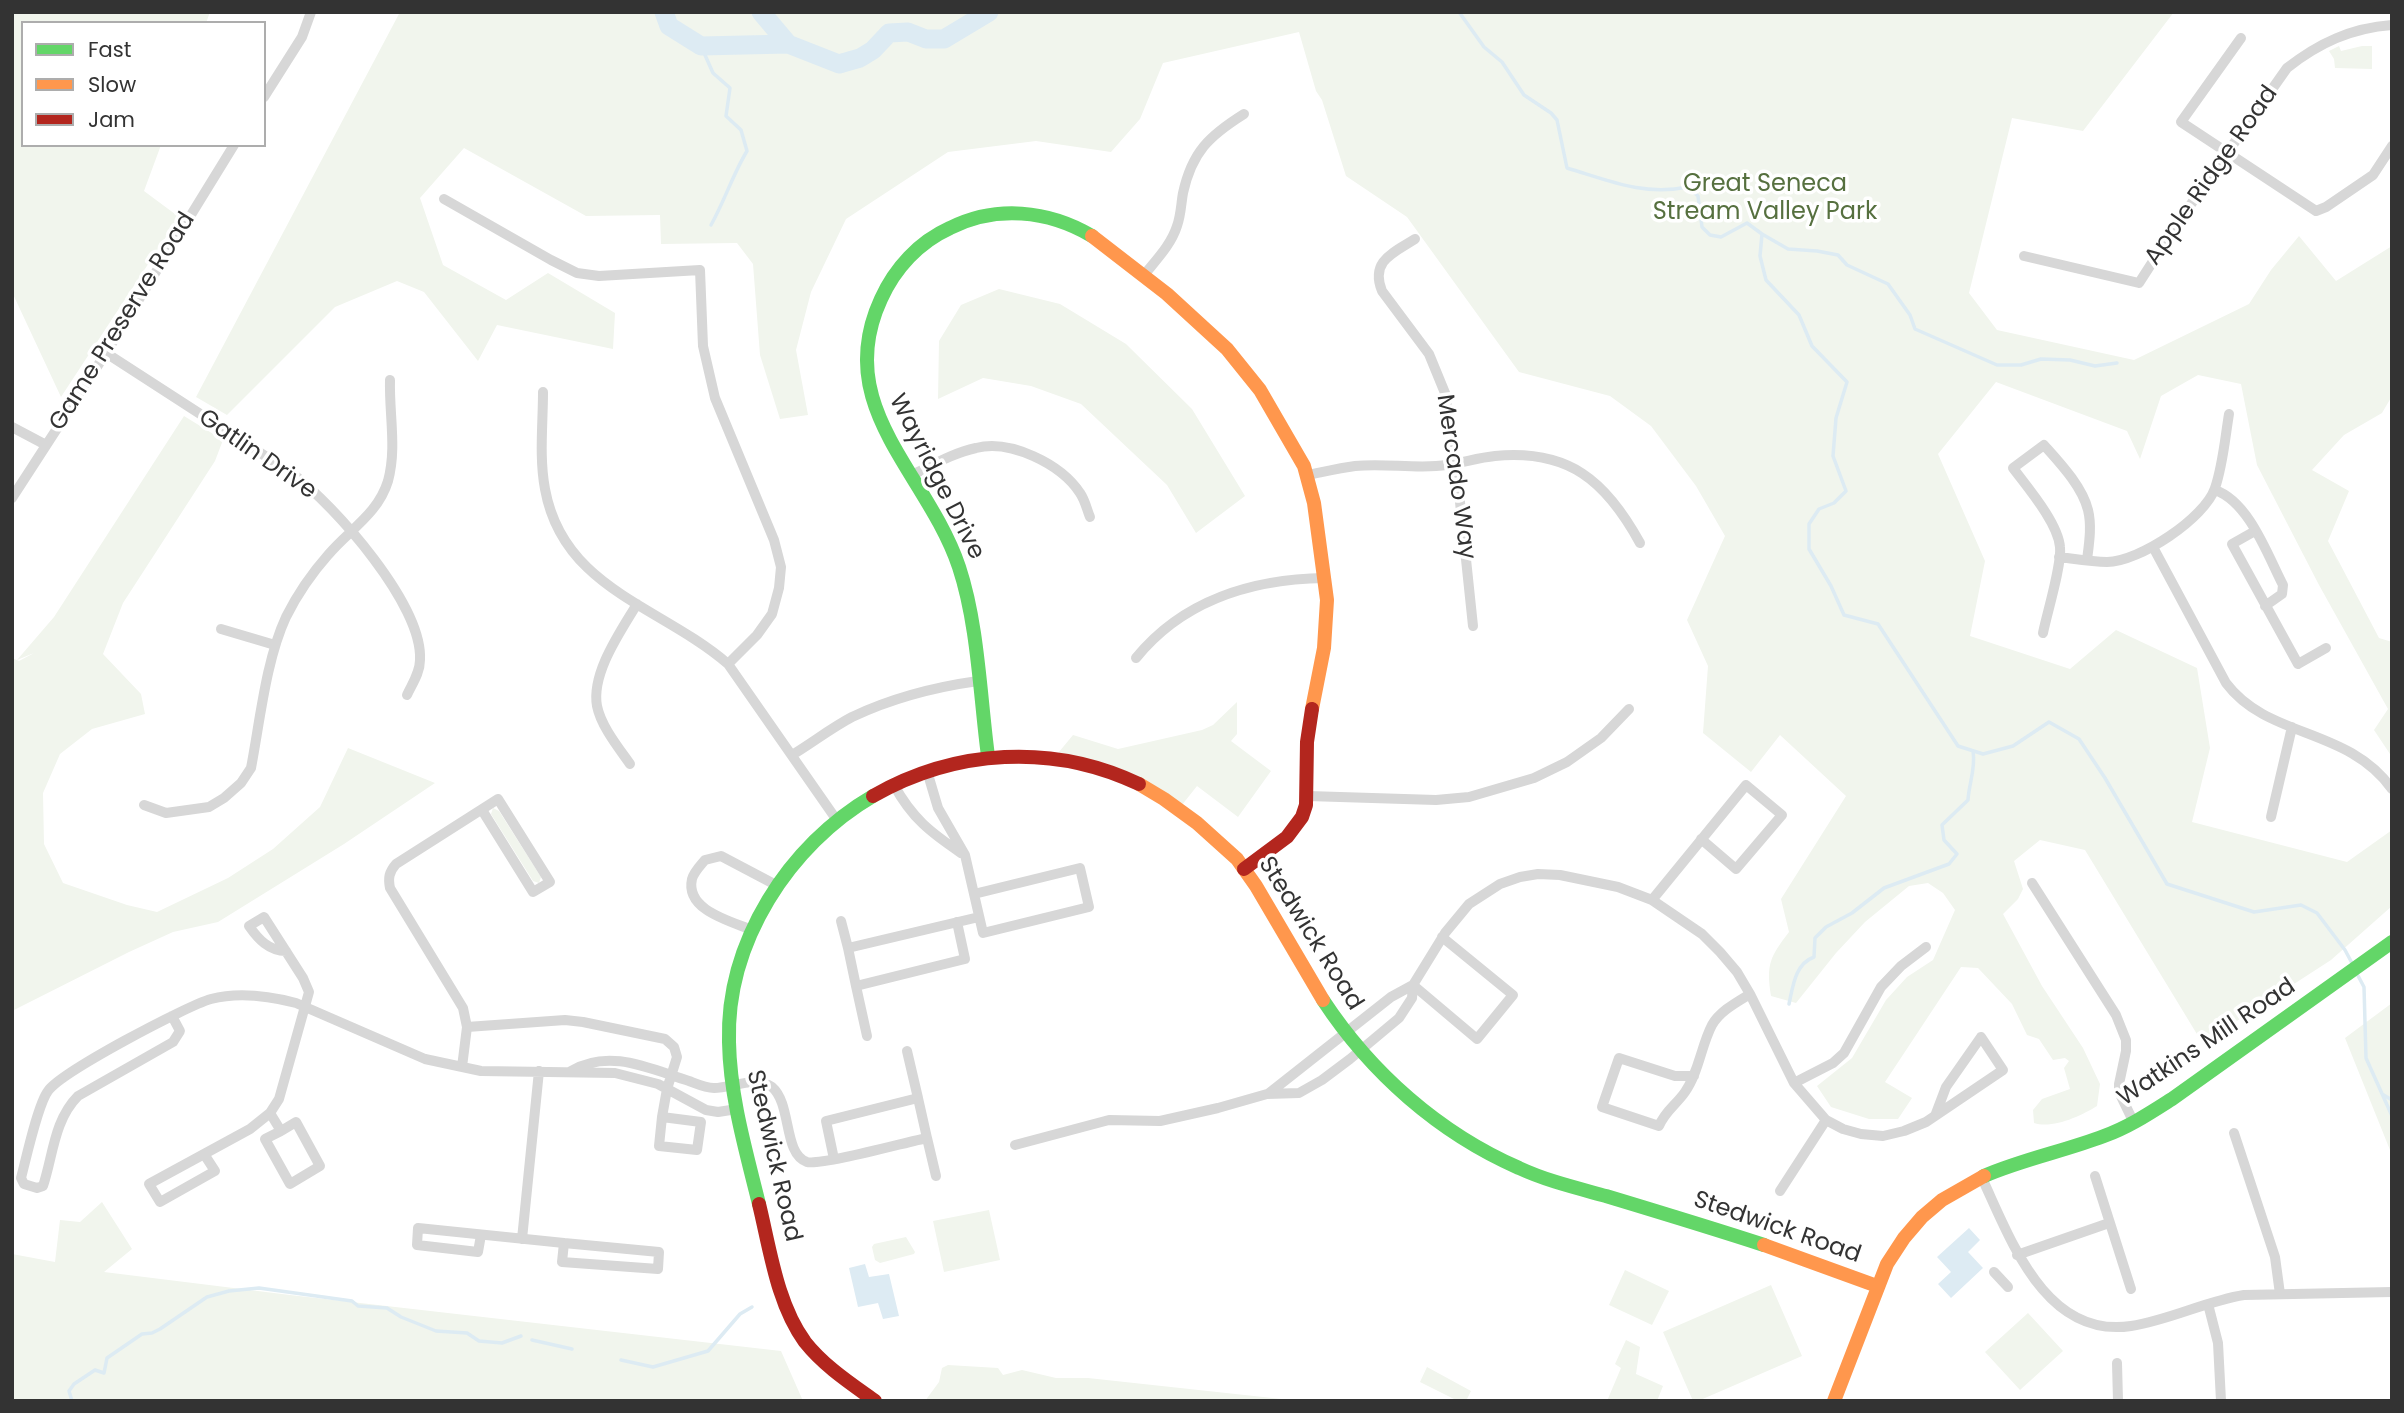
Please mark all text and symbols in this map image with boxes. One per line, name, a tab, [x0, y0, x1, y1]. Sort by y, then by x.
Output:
legend	[21, 21, 266, 147]
text: Fast	[88, 35, 131, 64]
text: Slow	[88, 70, 136, 99]
street label: Apple Ridge Road	[2139, 81, 2285, 271]
text: Jam	[88, 105, 135, 134]
park label: Great Seneca Stream Valley Park	[1653, 171, 1877, 227]
street label: Game Preserve Road	[44, 207, 202, 437]
street label: Wayridge Drive	[882, 389, 990, 565]
street label: Mercado Way	[1429, 393, 1481, 561]
street label: Gatlin Drive	[192, 404, 322, 506]
street label: Stedwick Road	[1251, 852, 1369, 1016]
street label: Watkins Mill Road	[2113, 973, 2301, 1113]
street label: Stedwick Road	[739, 1067, 807, 1245]
street label: Stedwick Road	[1689, 1186, 1865, 1270]

